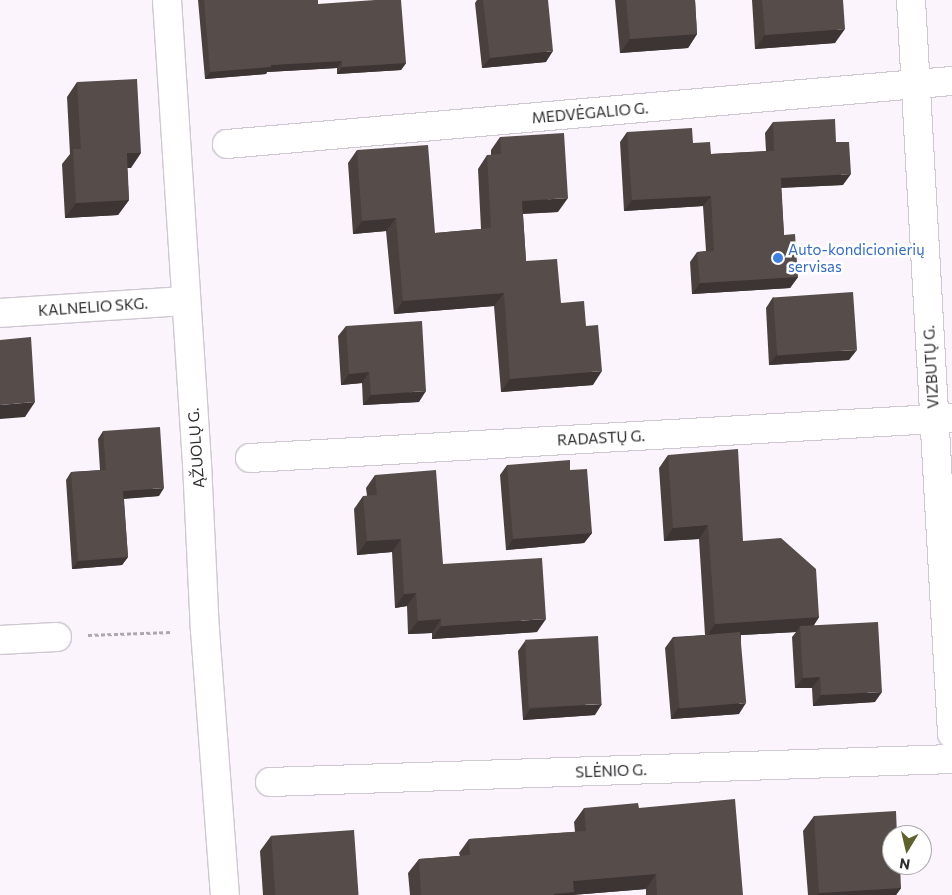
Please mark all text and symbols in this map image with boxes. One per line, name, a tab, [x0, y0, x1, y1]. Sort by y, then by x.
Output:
street label: MEDVĖGALIO G.	[531, 99, 649, 127]
place label: Auto-kondicionierių servisas	[788, 240, 925, 275]
marker: Auto-kondicionierių servisas	[772, 252, 784, 264]
street label: KALNELIO SKG.	[38, 294, 148, 320]
street label: VIZBUTŲ G.	[920, 325, 942, 409]
street label: ĄŽUOLŲ G.	[184, 407, 208, 489]
street label: RADASTŲ G.	[557, 427, 645, 449]
street label: SLĖNIO G.	[575, 761, 647, 781]
north arrow	[882, 825, 932, 875]
text: N	[898, 855, 911, 874]

